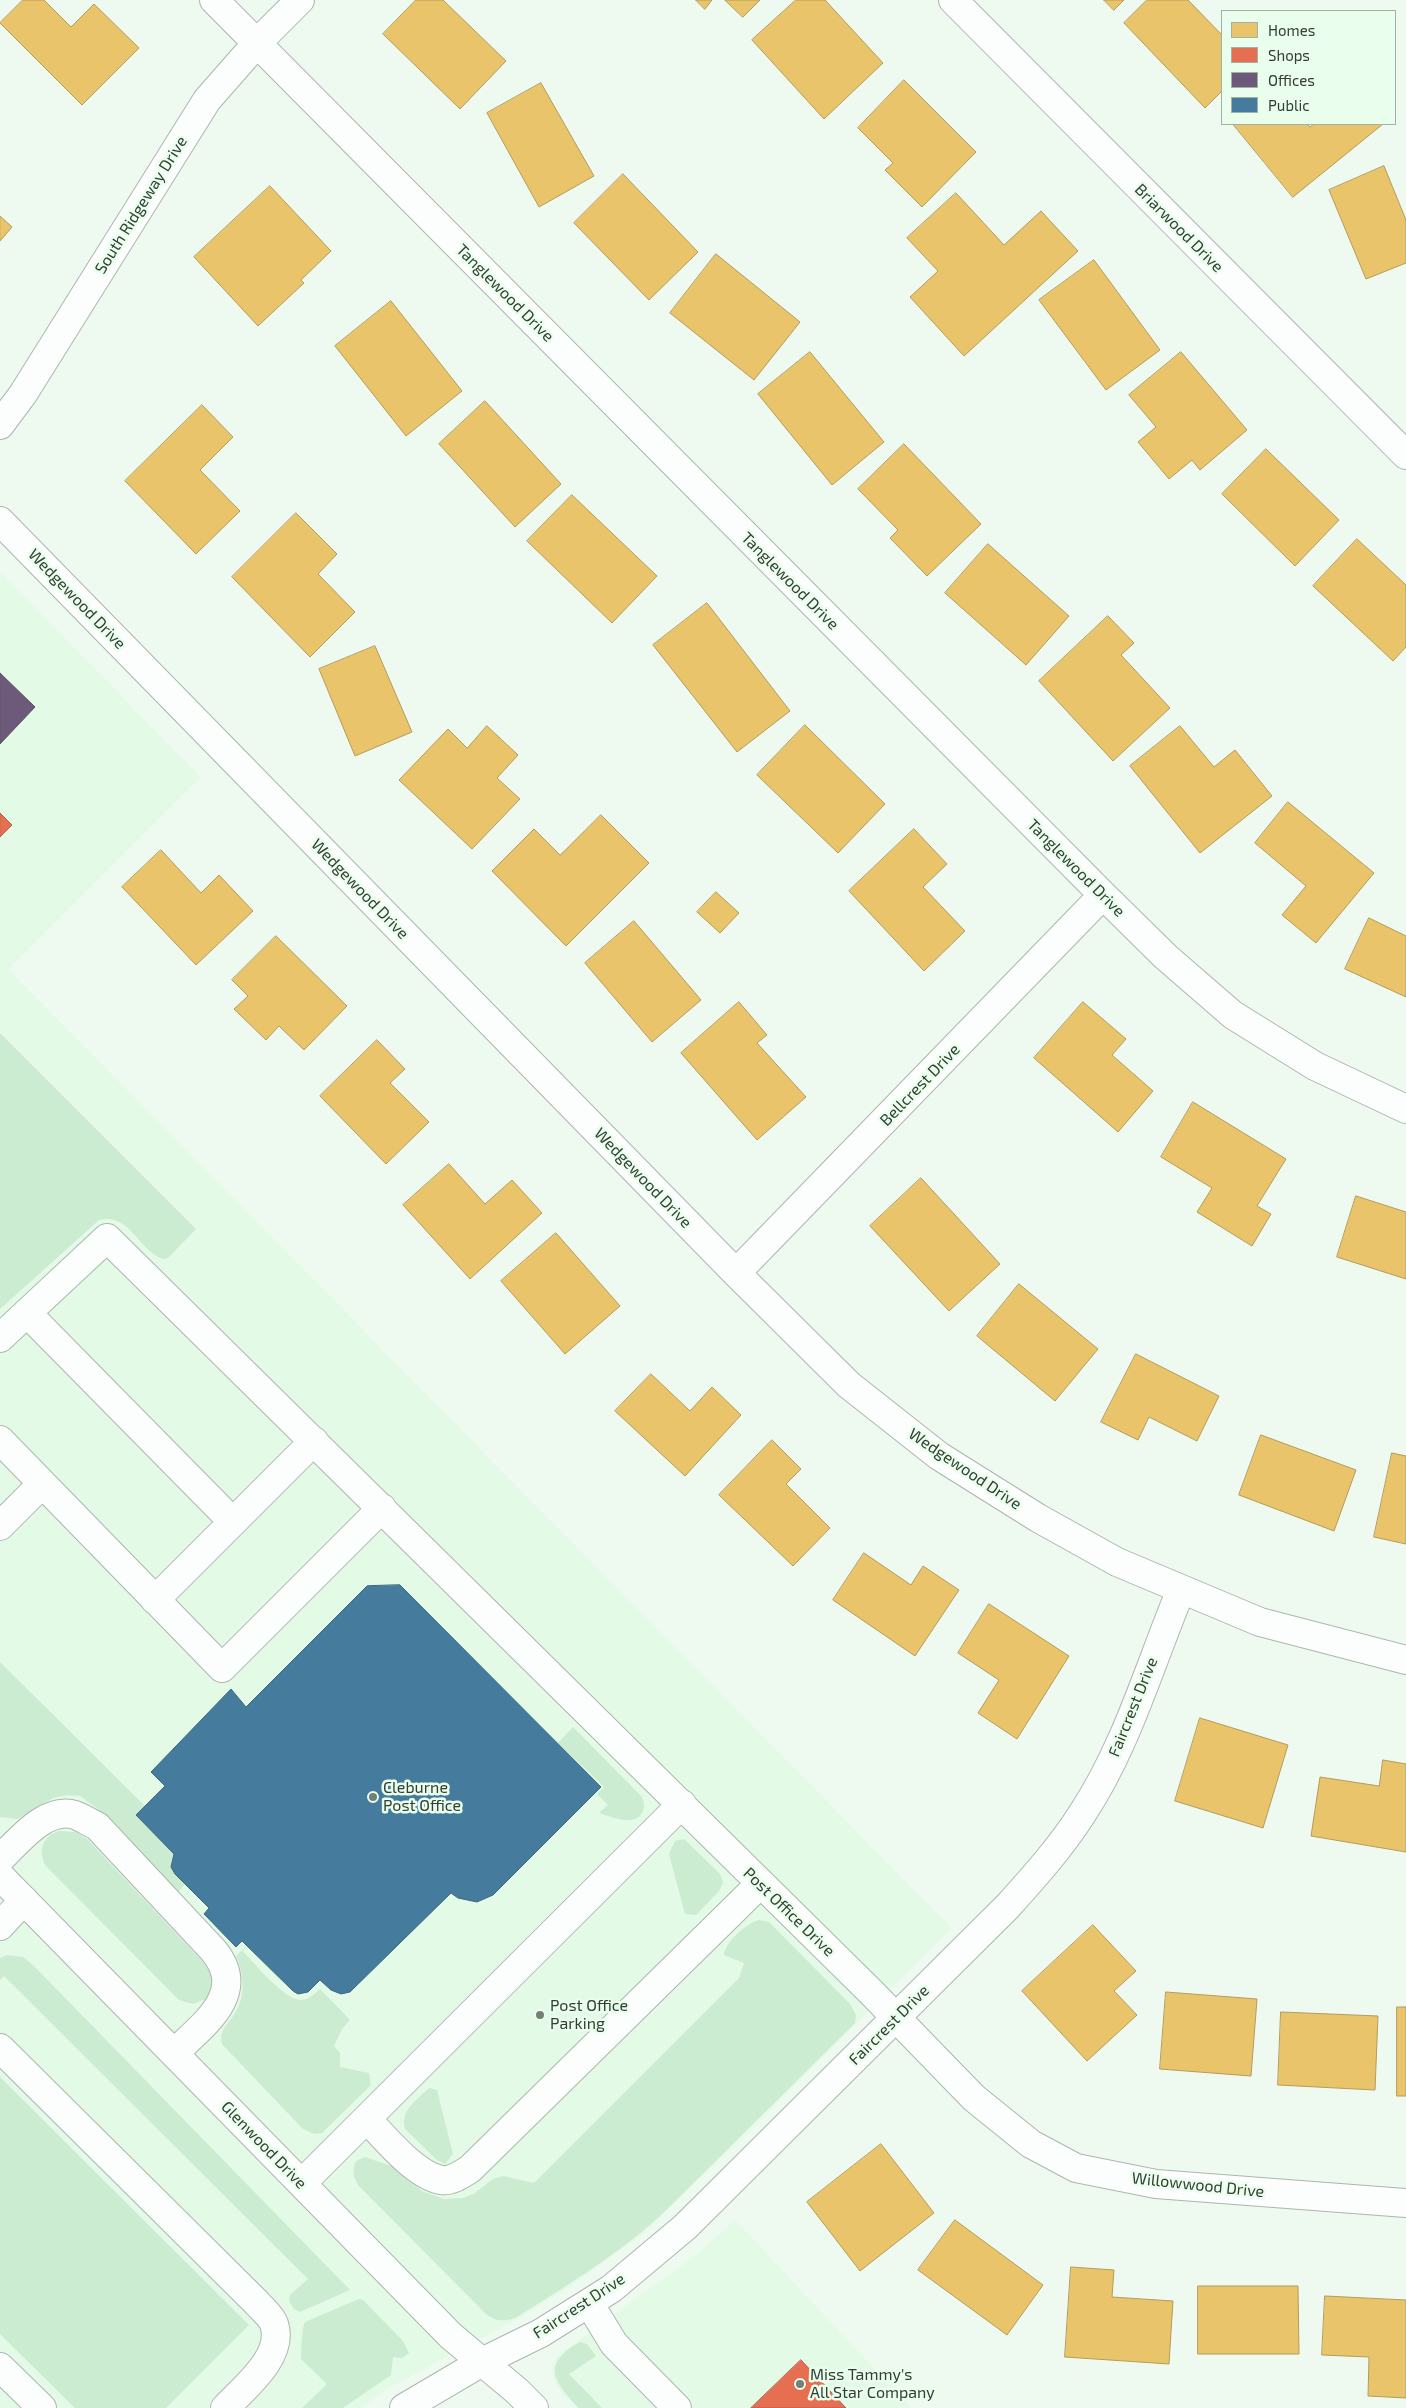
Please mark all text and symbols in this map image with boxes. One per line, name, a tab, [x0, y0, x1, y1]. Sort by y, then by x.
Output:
legend	[1221, 10, 1396, 125]
text: Homes	[1268, 21, 1315, 39]
text: Shops	[1268, 46, 1310, 64]
text: Offices	[1268, 71, 1315, 89]
text: Public	[1268, 96, 1309, 114]
street label: South Ridgeway Drive	[91, 133, 191, 277]
street label: Briarwood Drive	[1131, 180, 1227, 276]
street label: Tanglewood Drive	[452, 240, 558, 346]
street label: Tanglewood Drive	[737, 528, 843, 634]
street label: Wedgewood Drive	[24, 545, 130, 653]
street label: Tanglewood Drive	[1023, 815, 1129, 921]
street label: Wedgewood Drive	[307, 835, 413, 943]
street label: Bellcrest Drive	[876, 1040, 964, 1130]
street label: Wedgewood Drive	[590, 1124, 696, 1232]
street label: Wedgewood Drive	[905, 1424, 1025, 1514]
street label: Faircrest Drive	[1104, 1654, 1162, 1760]
place label: Cleburne Post Office	[383, 1778, 461, 1816]
marker: Cleburne Post Office	[367, 1791, 379, 1803]
street label: Post Office Drive	[739, 1864, 839, 1960]
street label: Faircrest Drive	[845, 1981, 933, 2069]
place label: Post Office Parking	[550, 1996, 628, 2034]
marker: Post Office Parking	[534, 2009, 546, 2021]
street label: Glenwood Drive	[217, 2097, 311, 2193]
street label: Willowwood Drive	[1131, 2169, 1265, 2201]
street label: Faircrest Drive	[529, 2269, 629, 2343]
place label: Miss Tammy's All Star Company	[810, 2365, 935, 2403]
marker: Miss Tammy's All Star Company	[794, 2378, 806, 2390]

